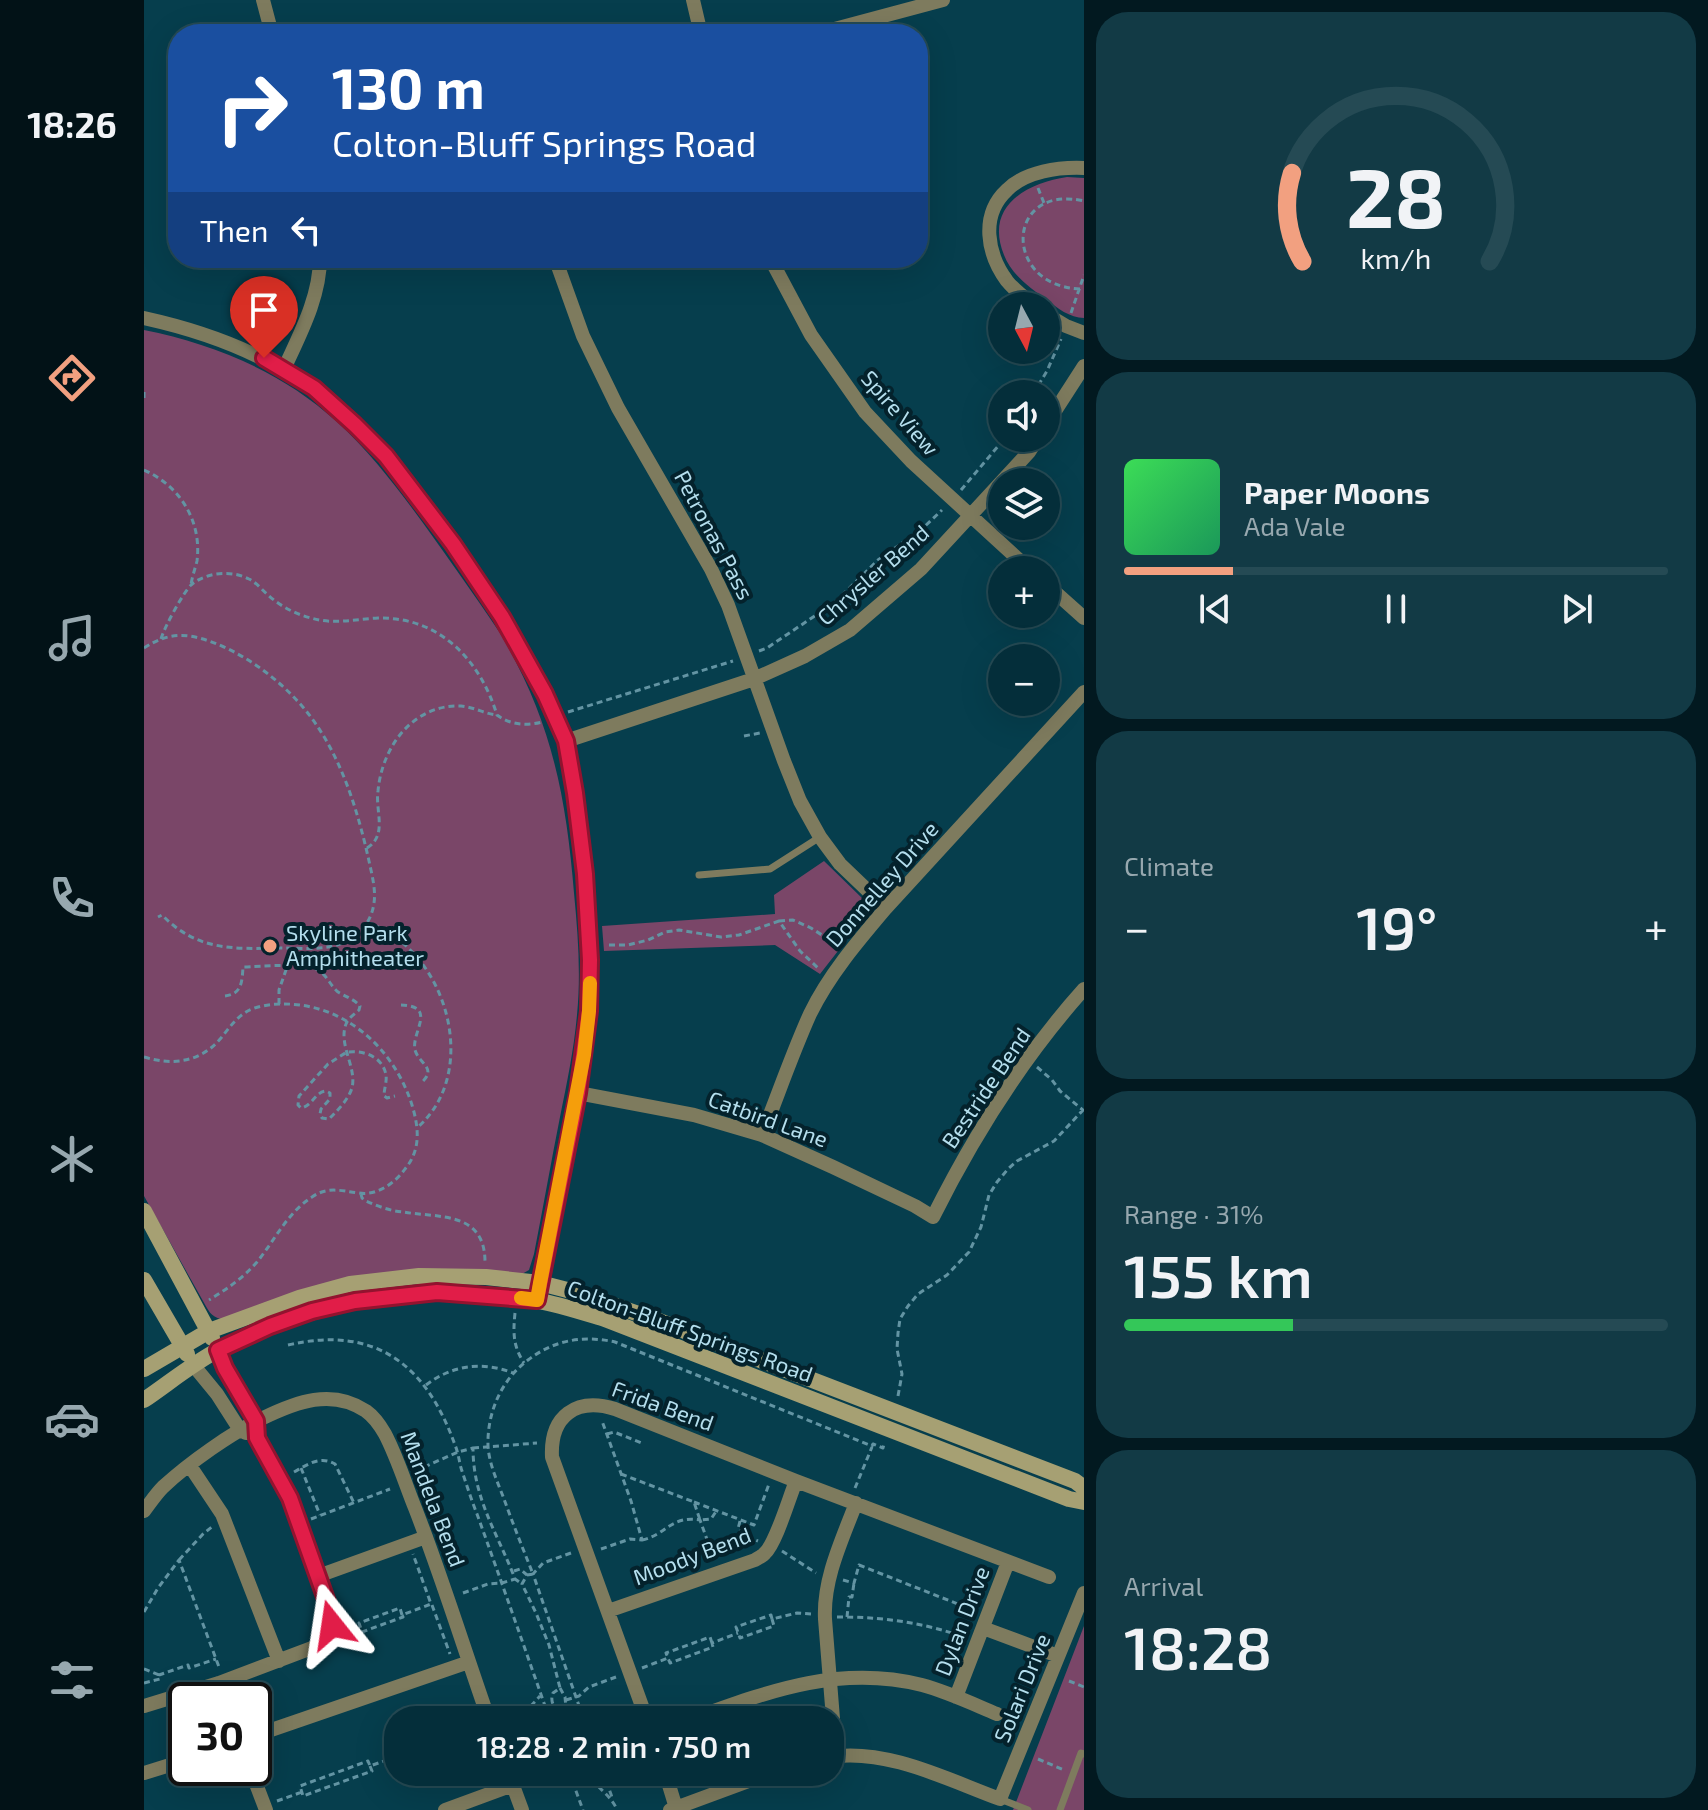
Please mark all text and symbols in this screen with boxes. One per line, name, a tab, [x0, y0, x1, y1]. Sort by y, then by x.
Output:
text: 130 m	[332, 53, 485, 120]
icon: right	[200, 56, 304, 160]
text: 18:26	[27, 102, 117, 145]
text: Colton-Bluff Springs Road	[332, 121, 756, 164]
text: 28	[1346, 144, 1446, 244]
icon: left	[284, 208, 328, 252]
text: Then	[200, 212, 268, 248]
text: km/h	[1361, 240, 1431, 275]
pin	[230, 276, 298, 358]
icon: arrive	[242, 288, 286, 332]
north arrow	[988, 292, 1060, 364]
map controls	[988, 292, 1060, 716]
icon: directions	[44, 350, 100, 406]
street label: Spire View	[857, 365, 945, 460]
button: sound	[988, 380, 1060, 452]
street label: Petronas Pass	[670, 466, 760, 603]
button: layers	[988, 468, 1060, 540]
text: Paper Moons	[1244, 474, 1430, 510]
text: Ada Vale	[1244, 510, 1346, 541]
street label: Chrysler Bend	[811, 519, 933, 630]
button: +	[988, 556, 1060, 628]
icon: previous	[1193, 587, 1237, 631]
icon: pause	[1374, 587, 1418, 631]
icon: next	[1555, 587, 1599, 631]
icon: music	[44, 610, 100, 666]
button: −	[988, 644, 1060, 716]
street label: Donnelley Drive	[820, 815, 943, 951]
text: Climate	[1124, 850, 1214, 881]
icon: phone	[44, 870, 100, 926]
text: 19°	[1356, 890, 1437, 962]
text: −	[1124, 900, 1150, 953]
text: +	[1644, 900, 1668, 953]
place label: Skyline Park Amphitheater	[286, 919, 424, 970]
marker: Skyline Park Amphitheater	[261, 937, 279, 955]
street label: Bestride Bend	[935, 1022, 1035, 1153]
street label: Catbird Lane	[705, 1084, 832, 1152]
icon: climate	[44, 1131, 100, 1187]
text: Range · 31%	[1124, 1198, 1264, 1229]
text: 155 km	[1124, 1238, 1313, 1310]
street label: Colton-Bluff Springs Road	[564, 1273, 817, 1387]
street label: Frida Bend	[609, 1375, 718, 1435]
icon: car	[44, 1391, 100, 1447]
street label: Mandela Bend	[396, 1427, 472, 1570]
street label: Moody Bend	[629, 1521, 754, 1589]
street label: Dylan Drive	[928, 1562, 994, 1679]
text: Arrival	[1124, 1570, 1203, 1601]
position arrow	[290, 1583, 374, 1667]
text: 18:28	[1124, 1610, 1272, 1682]
street label: Solari Drive	[988, 1630, 1055, 1746]
icon: filters	[44, 1652, 100, 1708]
speed limit sign: 30	[168, 1682, 272, 1786]
text: 18:28 · 2 min · 750 m	[477, 1728, 751, 1764]

